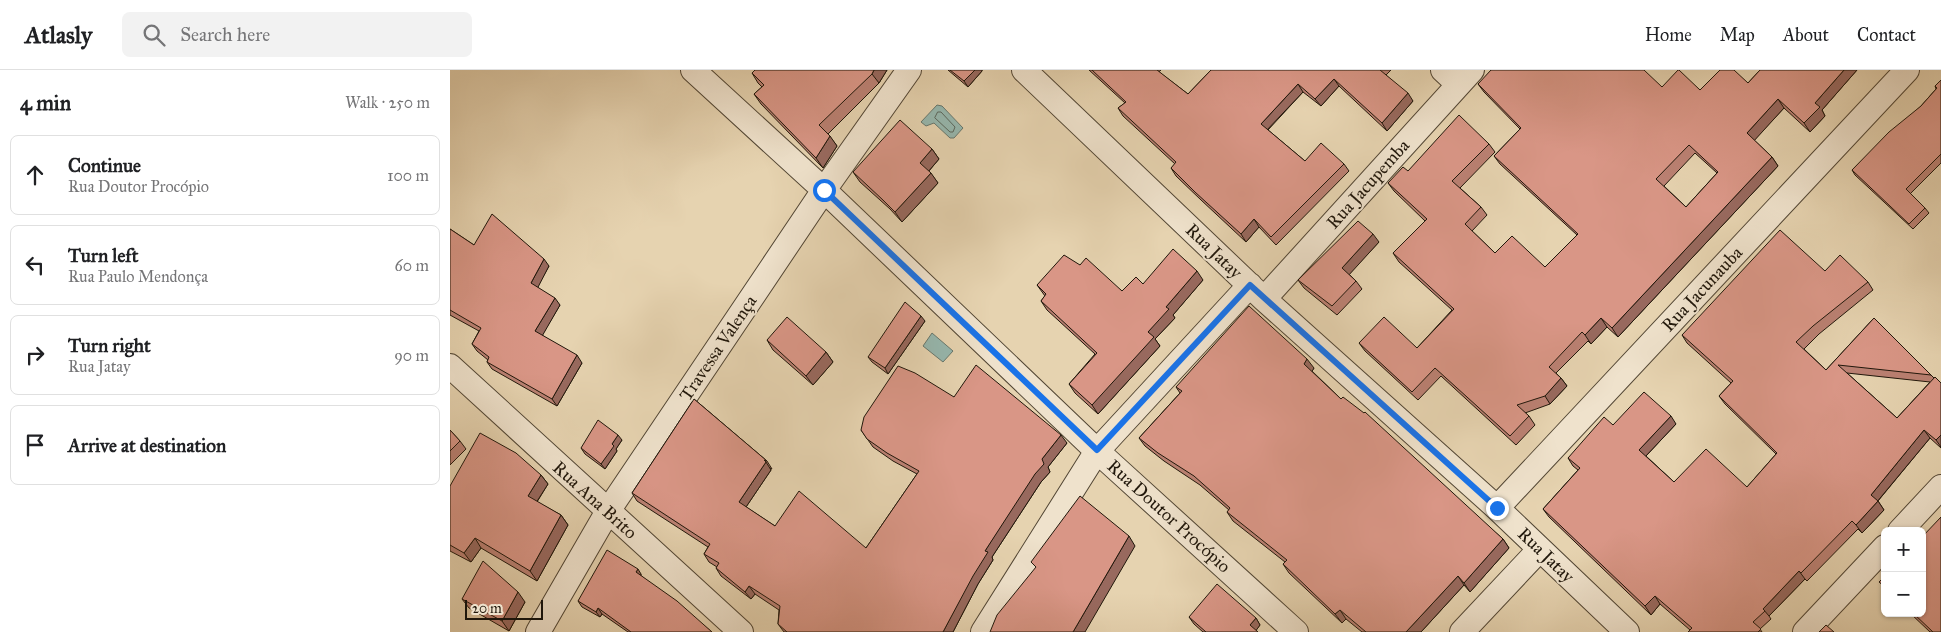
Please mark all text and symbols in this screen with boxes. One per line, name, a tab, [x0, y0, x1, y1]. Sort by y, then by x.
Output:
search box	[122, 12, 472, 57]
text: Atlasly	[25, 20, 92, 50]
icon: search	[140, 21, 168, 49]
text: Search here	[180, 23, 270, 46]
text: Home	[1645, 24, 1692, 46]
text: Map	[1720, 24, 1755, 46]
text: About	[1783, 24, 1829, 46]
text: Contact	[1857, 24, 1916, 46]
text: 4 min	[20, 90, 71, 116]
text: Walk · 250 m	[345, 93, 430, 112]
street label: Rua Jacupemba	[1322, 134, 1415, 234]
text: Continue	[68, 154, 141, 177]
icon: ahead	[21, 161, 49, 189]
text: 100 m	[387, 166, 429, 185]
text: Rua Doutor Procópio	[68, 177, 209, 196]
route start	[813, 179, 836, 202]
street label: Rua Jatay	[1180, 219, 1247, 284]
street label: Rua Jacunauba	[1657, 242, 1748, 337]
text: Turn left	[68, 244, 138, 267]
icon: left	[21, 251, 49, 279]
text: 60 m	[395, 256, 429, 275]
text: Rua Paulo Mendonça	[68, 267, 208, 286]
street label: Travessa Valença	[675, 291, 762, 405]
text: Turn right	[68, 334, 151, 357]
icon: right	[21, 341, 49, 369]
text: 90 m	[394, 346, 429, 365]
text: Rua Jatay	[68, 357, 130, 376]
icon: arrive	[21, 431, 49, 459]
text: Arrive at destination	[68, 434, 226, 457]
street label: Rua Doutor Procópio	[1103, 455, 1235, 577]
street label: Rua Ana Brito	[548, 456, 642, 544]
route end	[1486, 497, 1509, 520]
street label: Rua Jatay	[1512, 523, 1579, 588]
map controls	[1881, 527, 1926, 617]
button: +	[1881, 527, 1926, 572]
button: −	[1881, 572, 1926, 617]
scale bar	[465, 597, 542, 620]
text: 20 m	[472, 600, 502, 617]

